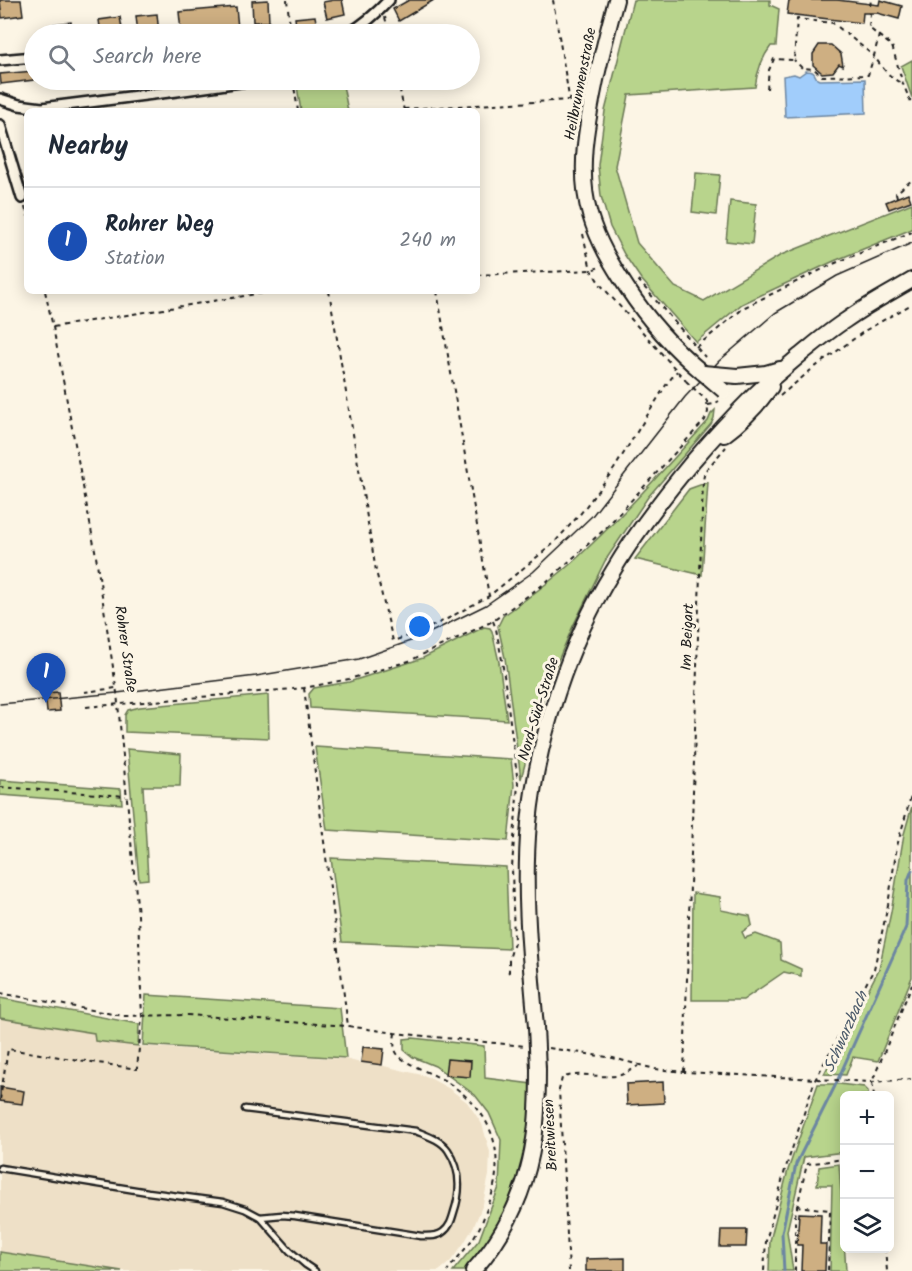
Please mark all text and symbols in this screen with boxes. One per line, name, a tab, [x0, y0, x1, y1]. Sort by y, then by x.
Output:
search box	[24, 24, 480, 90]
street label: Heilbrunnenstraße	[558, 25, 604, 143]
text: Search here	[93, 40, 201, 75]
icon: search	[45, 41, 78, 74]
text: Nearby	[48, 126, 128, 168]
text: Rohrer Weg	[105, 208, 214, 243]
text: 1	[64, 225, 71, 257]
text: 240 m	[399, 225, 456, 257]
text: Station	[105, 243, 165, 275]
street label: Im Beigart	[675, 603, 701, 671]
street label: Rohrer Straße	[107, 604, 143, 694]
your location	[405, 612, 434, 641]
pin: 1	[26, 654, 66, 703]
street label: Nord-Süd-Straße	[512, 654, 566, 764]
water label: Schwarzbach	[817, 986, 876, 1077]
map controls	[840, 1091, 894, 1253]
button: +	[840, 1091, 894, 1145]
street label: Breitwiesen	[537, 1098, 565, 1172]
button: −	[840, 1145, 894, 1199]
button: layers	[840, 1199, 894, 1253]

